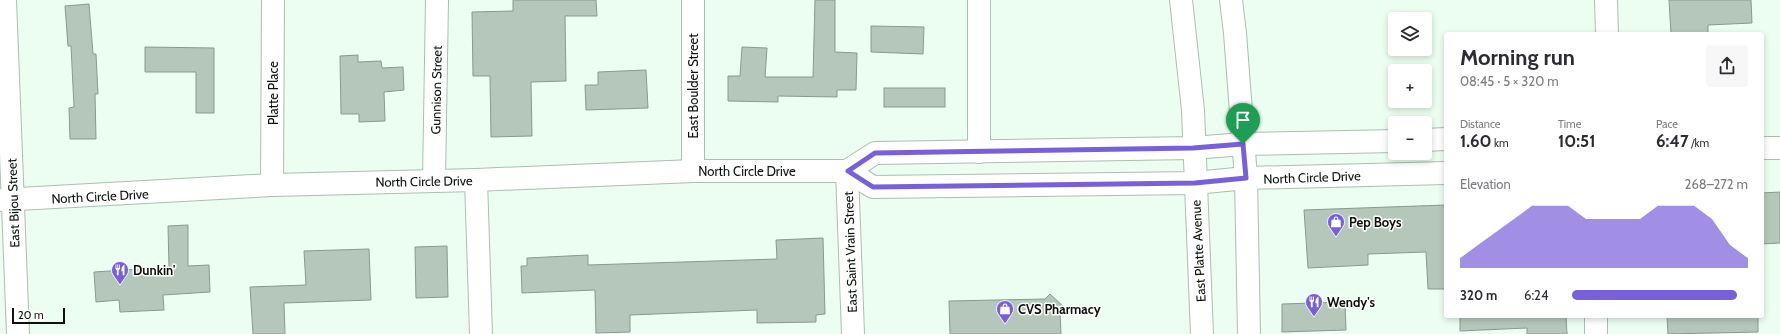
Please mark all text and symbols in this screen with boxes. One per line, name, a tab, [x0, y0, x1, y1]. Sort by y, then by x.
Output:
map controls	[1388, 12, 1432, 160]
button: layers	[1388, 12, 1432, 56]
street label: East Boulder Street	[685, 33, 701, 139]
text: Morning run	[1460, 44, 1575, 71]
street label: Gunnison Street	[427, 45, 445, 135]
button: share	[1706, 45, 1748, 87]
street label: Platte Place	[265, 61, 281, 125]
button: +	[1388, 64, 1432, 108]
text: 08:45 · 5 × 320 m	[1460, 73, 1559, 89]
pin	[1226, 103, 1260, 144]
icon: arrive	[1232, 109, 1254, 131]
button: −	[1388, 116, 1432, 160]
text: Distance	[1460, 117, 1501, 131]
text: Time	[1558, 117, 1581, 131]
text: Pace	[1656, 117, 1678, 131]
text: 1.60	[1460, 131, 1492, 151]
text: 10:51	[1558, 131, 1595, 151]
text: 6:47	[1656, 131, 1689, 151]
text: km	[1492, 136, 1509, 150]
text: /km	[1689, 136, 1709, 150]
street label: East Bijou Street	[3, 157, 24, 248]
street label: North Circle Drive	[698, 163, 796, 179]
street label: North Circle Drive	[1263, 167, 1361, 187]
street label: North Circle Drive	[375, 172, 473, 190]
text: Elevation	[1460, 176, 1511, 192]
text: 268–272 m	[1685, 176, 1748, 192]
street label: North Circle Drive	[51, 185, 149, 207]
street label: East Saint Vrain Street	[840, 191, 860, 313]
street label: East Platte Avenue	[1187, 199, 1209, 302]
shop icon: Pep Boys	[1326, 212, 1346, 237]
place label: Pep Boys	[1349, 214, 1402, 230]
restaurant icon: Dunkin'	[110, 260, 130, 285]
place label: Dunkin'	[133, 262, 175, 278]
text: 320 m	[1460, 287, 1497, 303]
text: 6:24	[1524, 287, 1548, 303]
restaurant icon: Wendy's	[1304, 292, 1324, 317]
place label: Wendy's	[1327, 294, 1376, 310]
shop icon: CVS Pharmacy	[995, 299, 1015, 324]
place label: CVS Pharmacy	[1018, 301, 1101, 317]
scale bar	[12, 306, 65, 325]
text: 20 m	[18, 308, 44, 322]

